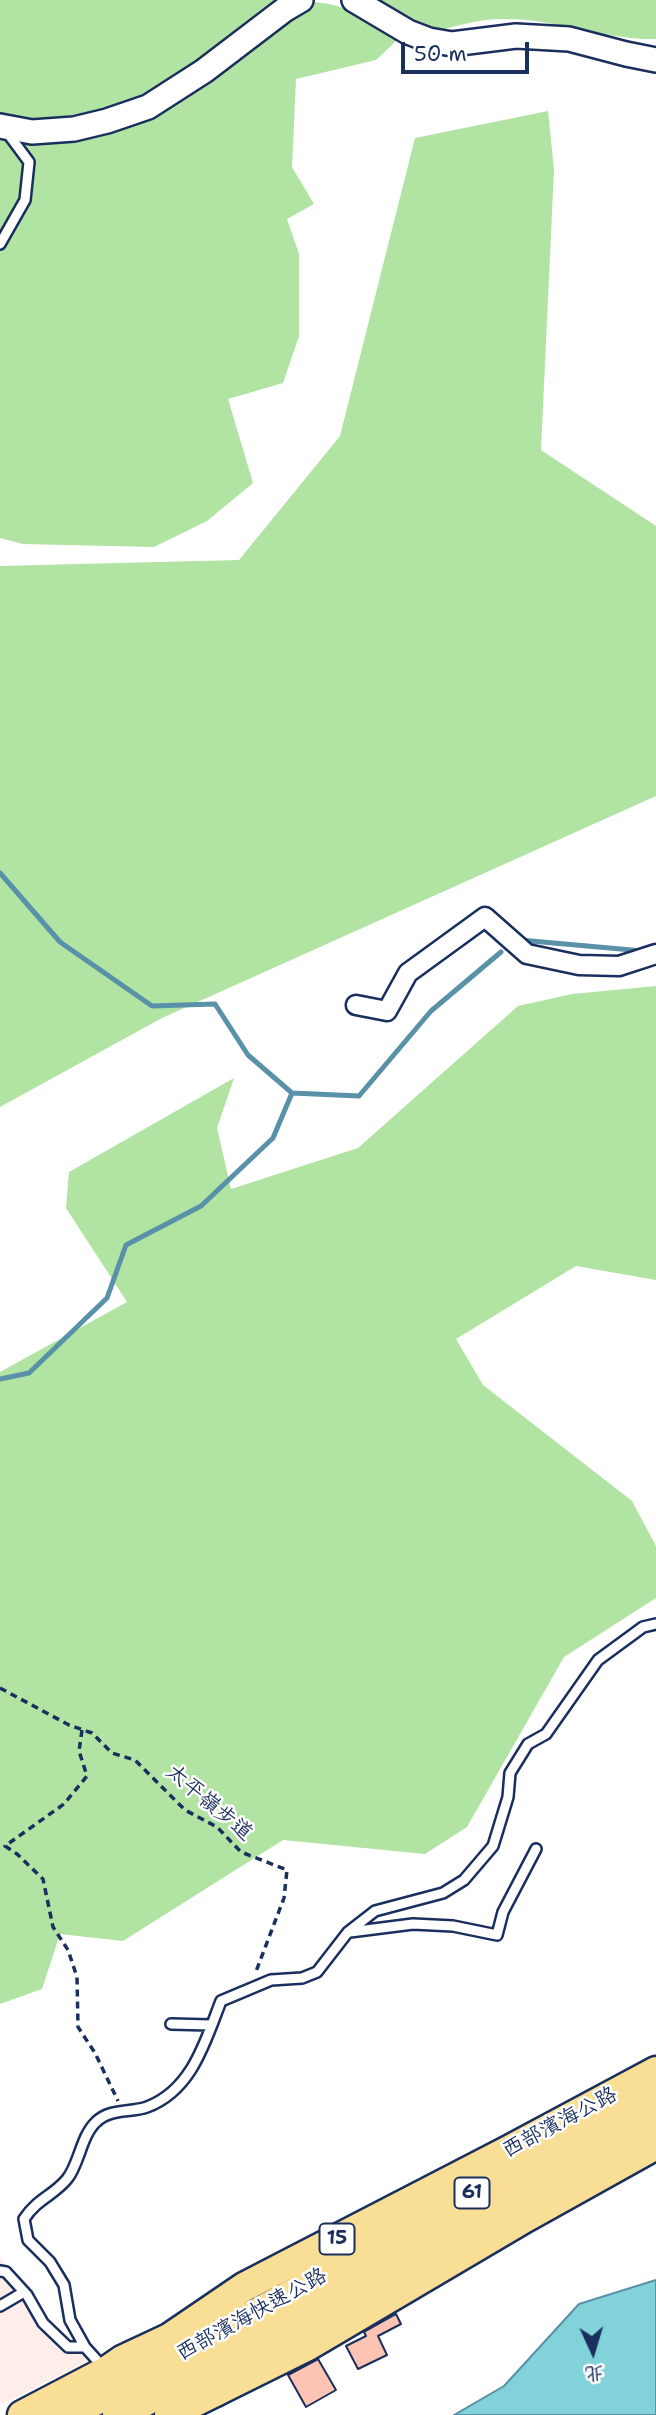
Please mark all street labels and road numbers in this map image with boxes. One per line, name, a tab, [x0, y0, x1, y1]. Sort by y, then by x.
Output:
street label: 太平嶺步道	[161, 1760, 257, 1846]
street label: 西部濱海公路	[498, 2082, 622, 2164]
road number: 61	[454, 2178, 490, 2208]
road number: 15	[320, 2224, 354, 2254]
street label: 西部濱海快速公路	[172, 2263, 332, 2367]

